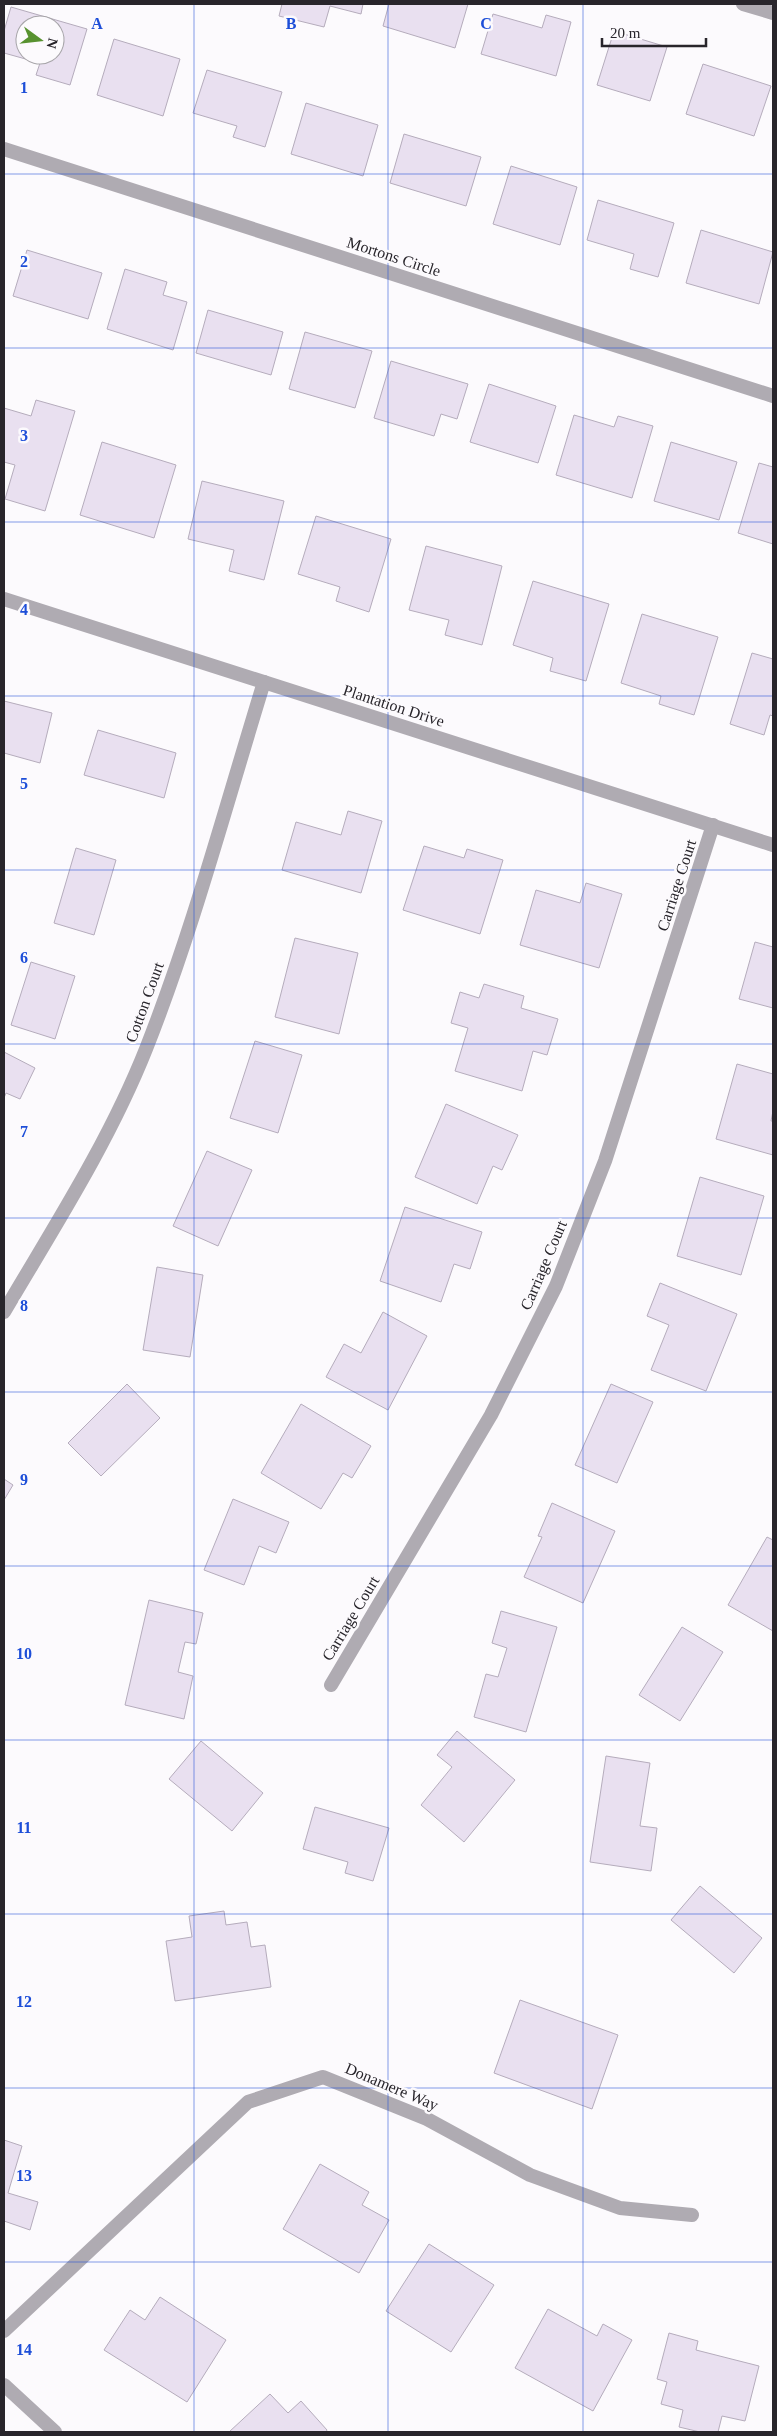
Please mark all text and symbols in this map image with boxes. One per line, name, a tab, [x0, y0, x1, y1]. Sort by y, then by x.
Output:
north arrow	[15, 15, 65, 65]
text: A	[91, 15, 103, 32]
text: B	[286, 15, 297, 32]
text: C	[480, 15, 492, 32]
scale bar	[602, 15, 706, 47]
text: 20 m	[610, 25, 641, 41]
text: N	[44, 36, 61, 50]
text: 1	[20, 79, 28, 96]
street label: Mortons Circle	[345, 233, 443, 280]
text: 2	[20, 253, 28, 270]
text: 3	[20, 427, 28, 444]
text: 4	[20, 601, 28, 618]
street label: Plantation Drive	[341, 681, 447, 730]
text: 5	[20, 775, 28, 792]
street label: Carriage Court	[654, 837, 700, 934]
text: 6	[20, 949, 28, 966]
street label: Cotton Court	[122, 959, 167, 1045]
text: 7	[20, 1123, 28, 1140]
street label: Carriage Court	[517, 1217, 571, 1313]
text: 8	[20, 1297, 28, 1314]
text: 9	[20, 1471, 28, 1488]
street label: Carriage Court	[319, 1572, 383, 1664]
text: 10	[16, 1645, 32, 1662]
text: 11	[16, 1819, 32, 1836]
text: 12	[16, 1993, 32, 2010]
street label: Donamere Way	[342, 2059, 441, 2115]
text: 13	[16, 2167, 32, 2184]
text: 14	[16, 2341, 32, 2358]

